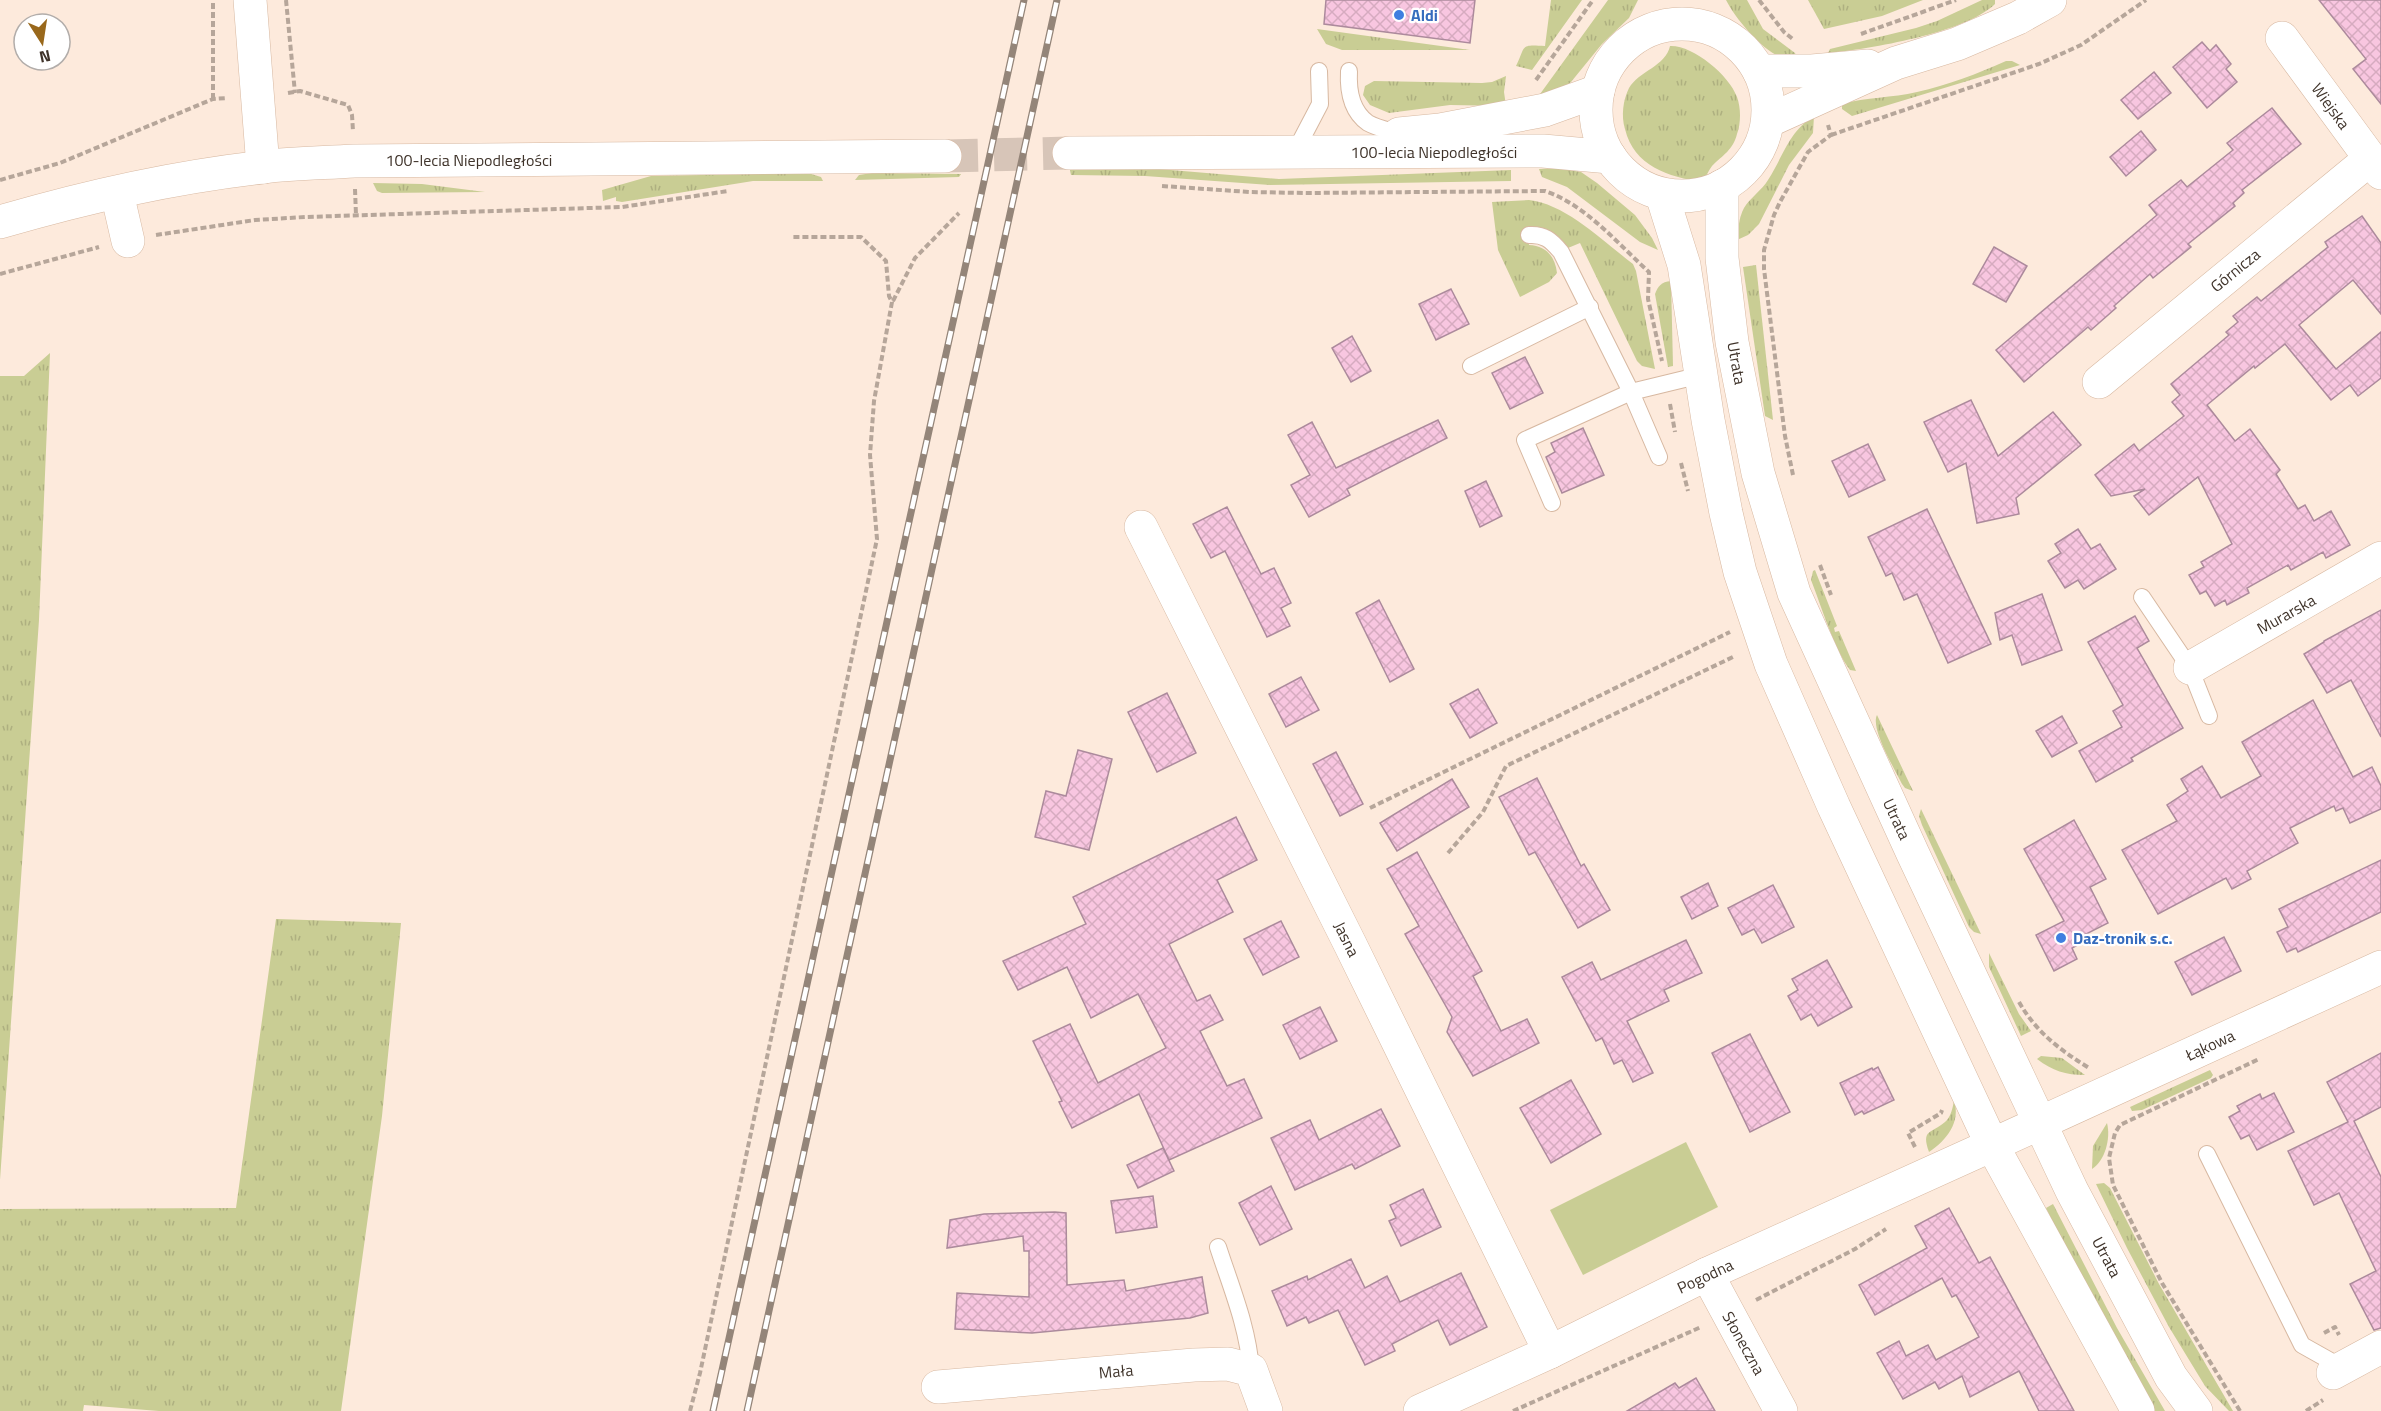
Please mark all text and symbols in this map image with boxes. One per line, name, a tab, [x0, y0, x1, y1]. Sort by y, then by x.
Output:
place label: Aldi	[1411, 3, 1438, 27]
marker: Aldi	[1392, 8, 1406, 22]
north arrow	[12, 12, 72, 72]
text: N	[37, 44, 53, 70]
street label: Wiejska	[2306, 78, 2356, 134]
street label: 100-lecia Niepodległości	[1351, 140, 1517, 164]
street label: 100-lecia Niepodległości	[386, 148, 552, 172]
street label: Górnicza	[2205, 242, 2265, 298]
street label: Utrata	[1721, 340, 1753, 386]
street label: Murarska	[2252, 588, 2320, 640]
street label: Utrata	[1877, 794, 1917, 844]
street label: Jasna	[1328, 917, 1366, 961]
place label: Daz-tronik s.c.	[2073, 926, 2173, 950]
marker: Daz-tronik s.c.	[2054, 931, 2068, 945]
street label: Łąkowa	[2181, 1023, 2238, 1067]
street label: Utrata	[2086, 1232, 2128, 1282]
street label: Pogodna	[1673, 1253, 1737, 1299]
street label: Słoneczna	[1717, 1307, 1771, 1379]
street label: Mała	[1098, 1358, 1134, 1384]

